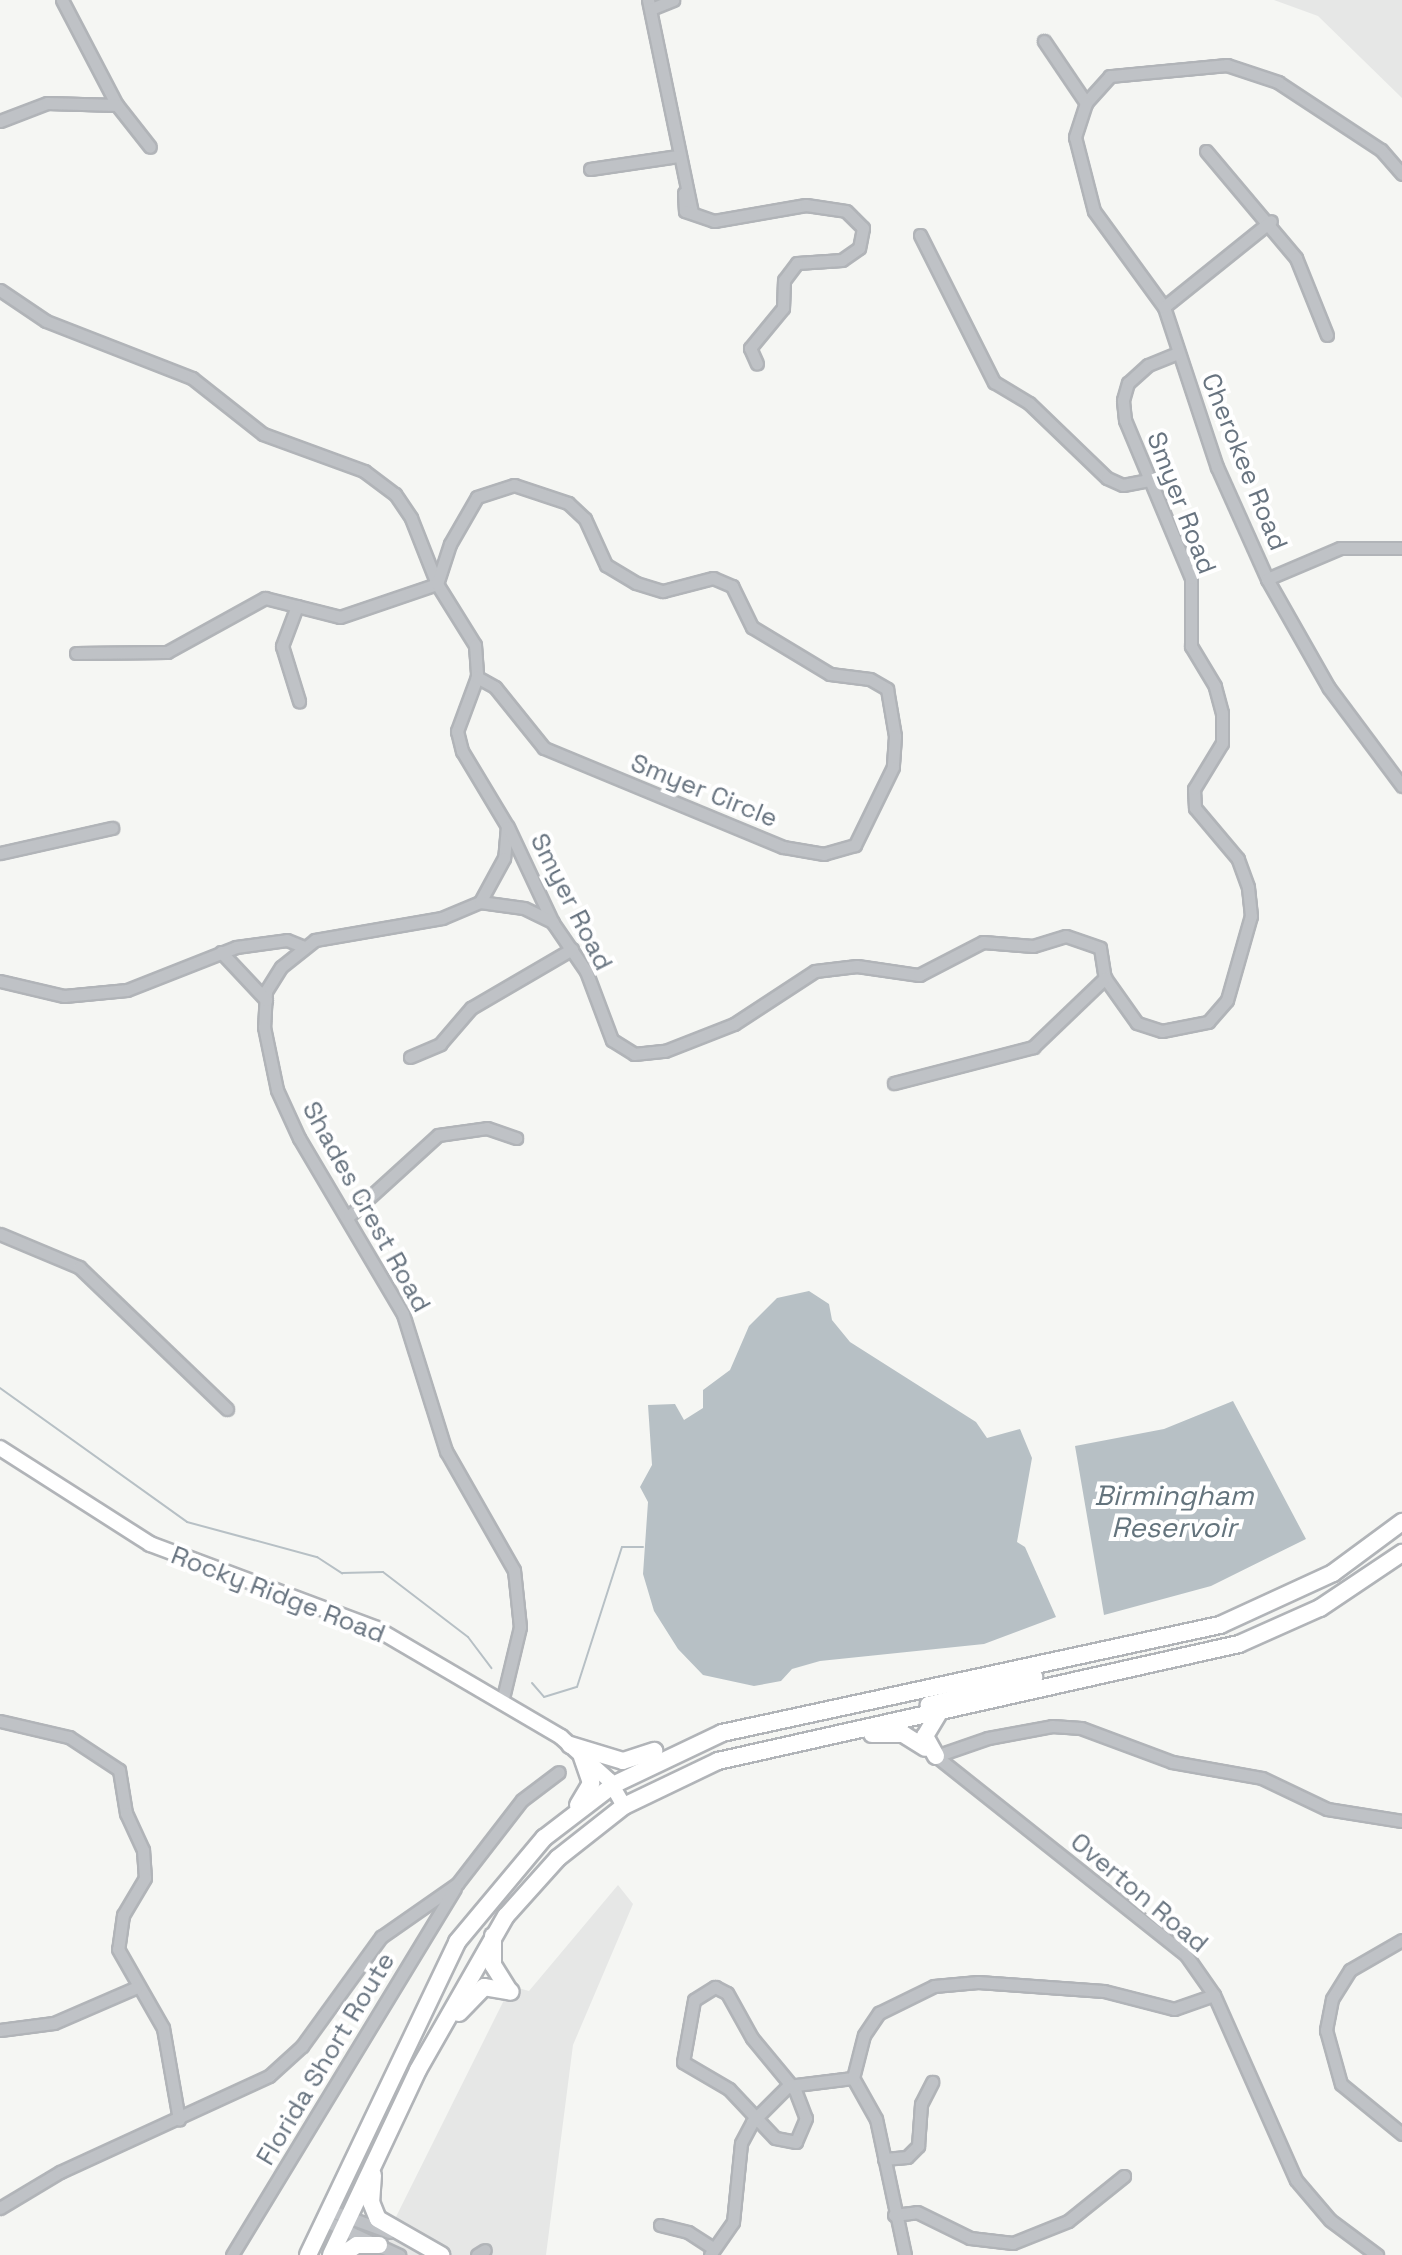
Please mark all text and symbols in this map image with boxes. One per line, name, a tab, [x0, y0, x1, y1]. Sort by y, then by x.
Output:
street label: Cherokee Road	[1194, 369, 1294, 555]
street label: Smyer Road	[1140, 428, 1222, 578]
street label: Smyer Circle	[626, 747, 782, 835]
street label: Smyer Road	[523, 828, 619, 976]
street label: Shades Crest Road	[295, 1096, 437, 1318]
water label: Birmingham Reservoir	[1094, 1478, 1254, 1544]
street label: Rocky Ridge Road	[167, 1540, 389, 1650]
street label: Overton Road	[1064, 1826, 1214, 1960]
street label: Florida Short Route	[250, 1947, 402, 2171]

